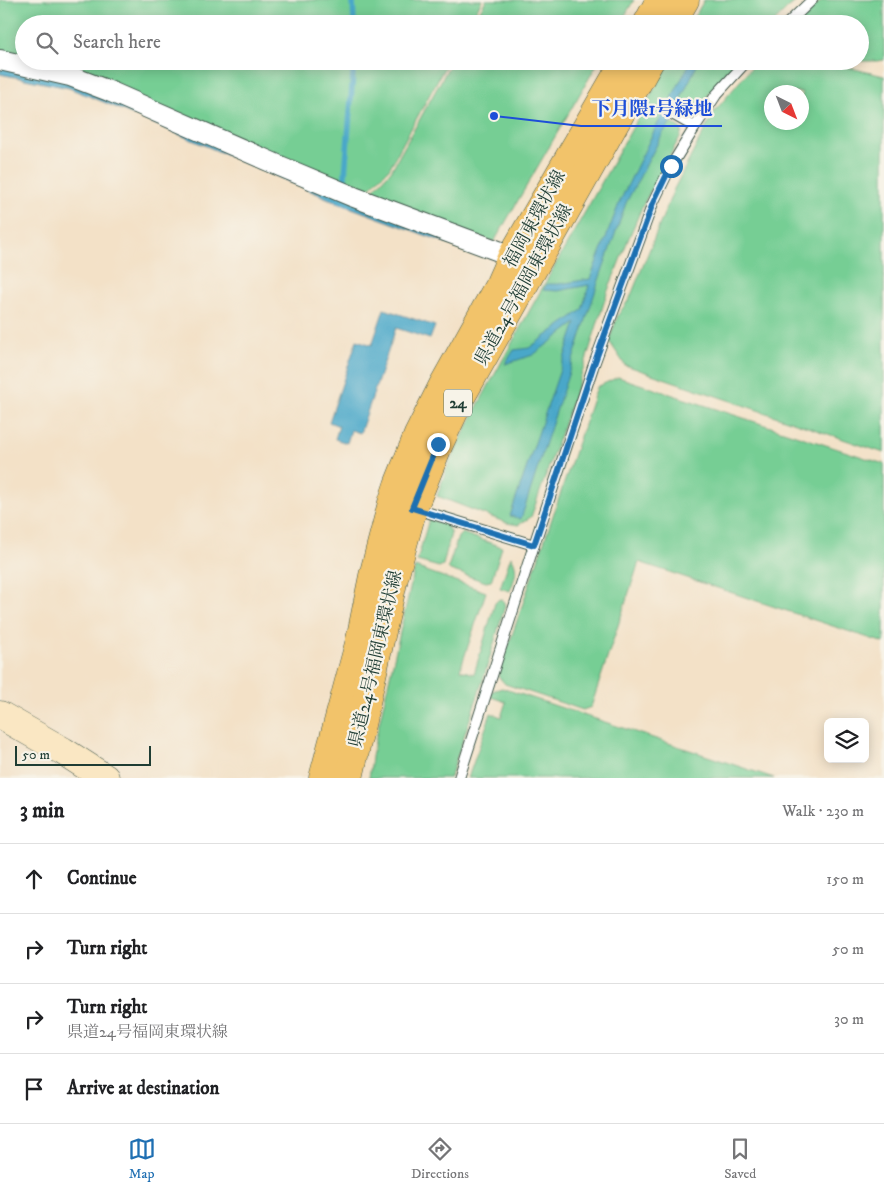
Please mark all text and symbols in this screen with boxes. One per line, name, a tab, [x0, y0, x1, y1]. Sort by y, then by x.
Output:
search box	[15, 15, 869, 70]
icon: search	[33, 29, 61, 57]
text: Search here	[73, 31, 161, 54]
north arrow	[764, 85, 809, 130]
callout: 下月隈1号緑地	[581, 92, 722, 126]
text: 下月隈1号緑地	[592, 98, 712, 121]
route start	[660, 155, 683, 178]
street label: 福岡東環状線	[499, 166, 571, 272]
street label: 県道24号福岡東環状線	[470, 200, 578, 370]
road number: 24	[444, 389, 472, 416]
route end	[427, 433, 450, 456]
street label: 県道24号福岡東環状線	[345, 568, 407, 750]
map controls	[824, 718, 869, 763]
button: layers	[824, 718, 869, 763]
scale bar	[15, 743, 151, 766]
text: 50 m	[22, 746, 50, 764]
text: 3 min	[20, 798, 65, 824]
text: Walk · 230 m	[782, 801, 864, 821]
icon: ahead	[20, 865, 48, 893]
text: Continue	[67, 867, 137, 890]
text: 150 m	[826, 869, 864, 889]
icon: right	[20, 935, 48, 963]
text: Turn right	[67, 937, 147, 960]
text: 50 m	[832, 939, 864, 959]
text: Turn right	[67, 996, 147, 1019]
icon: right	[20, 1005, 48, 1033]
text: 30 m	[834, 1009, 864, 1029]
text: 県道24号福岡東環状線	[67, 1022, 228, 1042]
icon: arrive	[20, 1075, 48, 1103]
text: Arrive at destination	[67, 1077, 219, 1100]
tab: Map	[128, 1135, 156, 1183]
tab: Directions	[411, 1135, 469, 1183]
tab: Saved	[724, 1135, 756, 1183]

